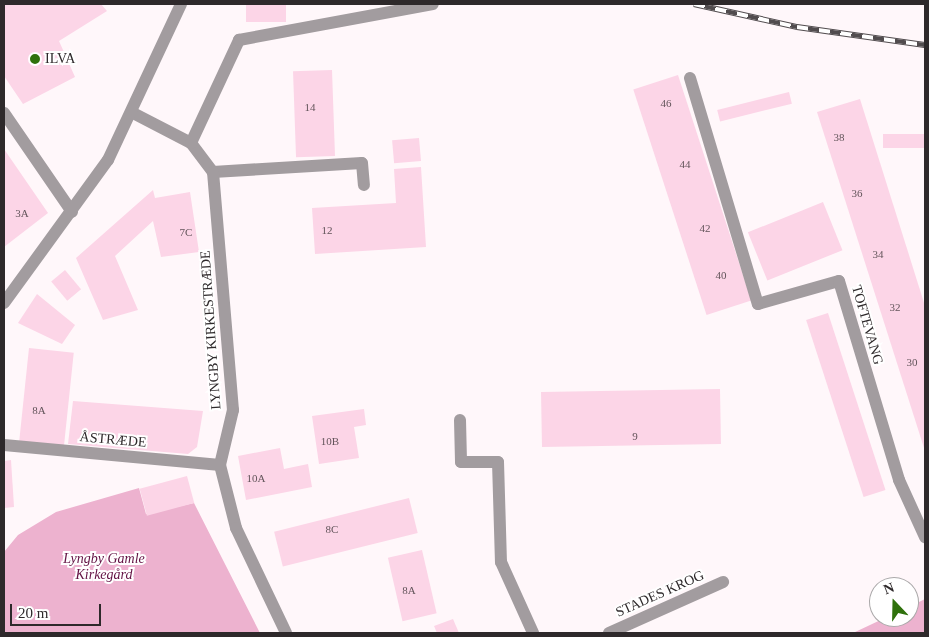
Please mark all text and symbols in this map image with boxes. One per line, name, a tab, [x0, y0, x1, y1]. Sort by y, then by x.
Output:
place label: ILVA	[45, 51, 75, 67]
marker: ILVA	[29, 53, 41, 65]
house number: 46	[660, 96, 671, 110]
house number: 14	[304, 100, 316, 114]
house number: 38	[834, 130, 844, 144]
house number: 44	[680, 157, 690, 171]
house number: 36	[852, 186, 862, 200]
house number: 3A	[15, 206, 29, 220]
house number: 42	[700, 221, 710, 235]
house number: 12	[322, 223, 332, 237]
house number: 7C	[180, 225, 192, 239]
house number: 34	[872, 247, 884, 261]
street label: LYNGBY KIRKESTRÆDE	[197, 250, 225, 410]
house number: 40	[716, 268, 726, 282]
street label: TOFTEVANG	[848, 283, 886, 367]
house number: 32	[890, 300, 900, 314]
house number: 30	[906, 355, 918, 369]
house number: 8A	[32, 403, 46, 417]
street label: ÅSTRÆDE	[79, 429, 147, 451]
house number: 9	[632, 429, 638, 443]
house number: 10B	[321, 434, 339, 448]
house number: 10A	[247, 471, 265, 485]
house number: 8C	[326, 522, 338, 536]
park label: Lyngby Gamle Kirkegård	[63, 551, 145, 584]
street label: STADES KROG	[613, 567, 707, 621]
north arrow	[869, 577, 919, 627]
text: N	[881, 580, 896, 597]
house number: 8A	[402, 583, 416, 597]
scale bar	[12, 594, 104, 626]
text: 20 m	[18, 605, 48, 621]

